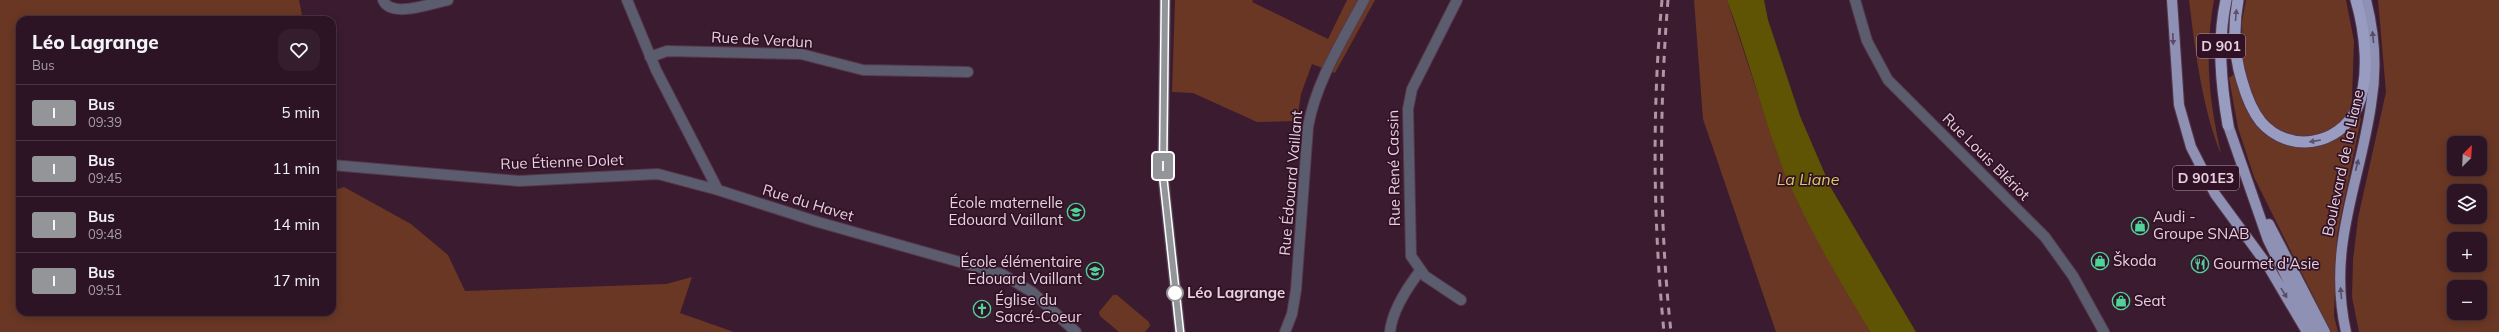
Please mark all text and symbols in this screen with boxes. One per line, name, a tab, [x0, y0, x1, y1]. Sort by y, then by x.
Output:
one-way arrow	[2232, 9, 2239, 21]
street label: Rue de Verdun	[711, 27, 813, 52]
button: heart	[278, 29, 320, 71]
text: Léo Lagrange	[32, 30, 159, 54]
one-way arrow	[2370, 31, 2376, 43]
one-way arrow	[2170, 33, 2177, 45]
road number: D 901	[2197, 34, 2245, 58]
text: Bus	[32, 57, 55, 73]
street label: Boulevard de la Liane	[2318, 88, 2367, 238]
text: Bus	[88, 95, 115, 114]
text: 5 min	[282, 103, 320, 122]
text: I	[52, 104, 56, 122]
street label: Rue Louis Blériot	[1939, 109, 2034, 204]
street label: Rue Édouard Vaillant	[1275, 110, 1306, 256]
street label: Rue René Cassin	[1383, 110, 1404, 226]
text: 09:39	[88, 114, 122, 130]
north arrow	[2447, 136, 2487, 176]
map controls	[2447, 136, 2487, 320]
one-way arrow	[2309, 138, 2321, 144]
street label: Rue Étienne Dolet	[500, 150, 624, 173]
text: Bus	[88, 151, 115, 170]
line badge: I	[1150, 153, 1176, 179]
text: I	[1161, 157, 1165, 175]
text: 11 min	[273, 159, 320, 178]
one-way arrow	[2355, 159, 2361, 172]
text: I	[52, 160, 56, 178]
road number: D 901E3	[2173, 166, 2239, 190]
water label: La Liane	[1777, 169, 1840, 189]
text: 09:45	[88, 170, 122, 186]
street label: Rue du Havet	[760, 180, 856, 225]
button: layers	[2447, 184, 2487, 224]
place label: École maternelle Edouard Vaillant	[948, 193, 1063, 229]
school or university icon: École maternelle Edouard Vaillant	[1066, 202, 1086, 222]
text: Bus	[88, 207, 115, 226]
place label: Audi - Groupe SNAB	[2153, 207, 2249, 243]
text: 14 min	[273, 215, 320, 234]
text: I	[52, 216, 56, 234]
shop icon: Audi - Groupe SNAB	[2130, 216, 2150, 236]
text: 09:48	[88, 226, 122, 242]
button: +	[2447, 232, 2487, 272]
shop icon: Škoda	[2090, 251, 2110, 271]
place label: Škoda	[2113, 251, 2156, 270]
place label: École élémentaire Edouard Vaillant	[960, 252, 1082, 288]
restaurant icon: Gourmet d'Asie	[2190, 254, 2210, 274]
place label: Gourmet d'Asie	[2213, 254, 2320, 273]
school or university icon: École élémentaire Edouard Vaillant	[1085, 261, 1105, 281]
text: Bus	[88, 263, 115, 282]
text: 17 min	[273, 271, 320, 290]
text: I	[52, 272, 56, 290]
button: −	[2447, 280, 2487, 320]
text: 09:51	[88, 282, 122, 298]
place label: Léo Lagrange	[1187, 283, 1285, 302]
marker: Léo Lagrange	[1166, 284, 1184, 302]
one-way arrow	[2337, 287, 2344, 299]
one-way arrow	[2280, 288, 2288, 298]
place label: Église du Sacré-Coeur	[995, 290, 1082, 326]
shop icon: Seat	[2111, 291, 2131, 311]
place label: Seat	[2134, 291, 2166, 310]
church icon: Église du Sacré-Coeur	[972, 299, 992, 319]

